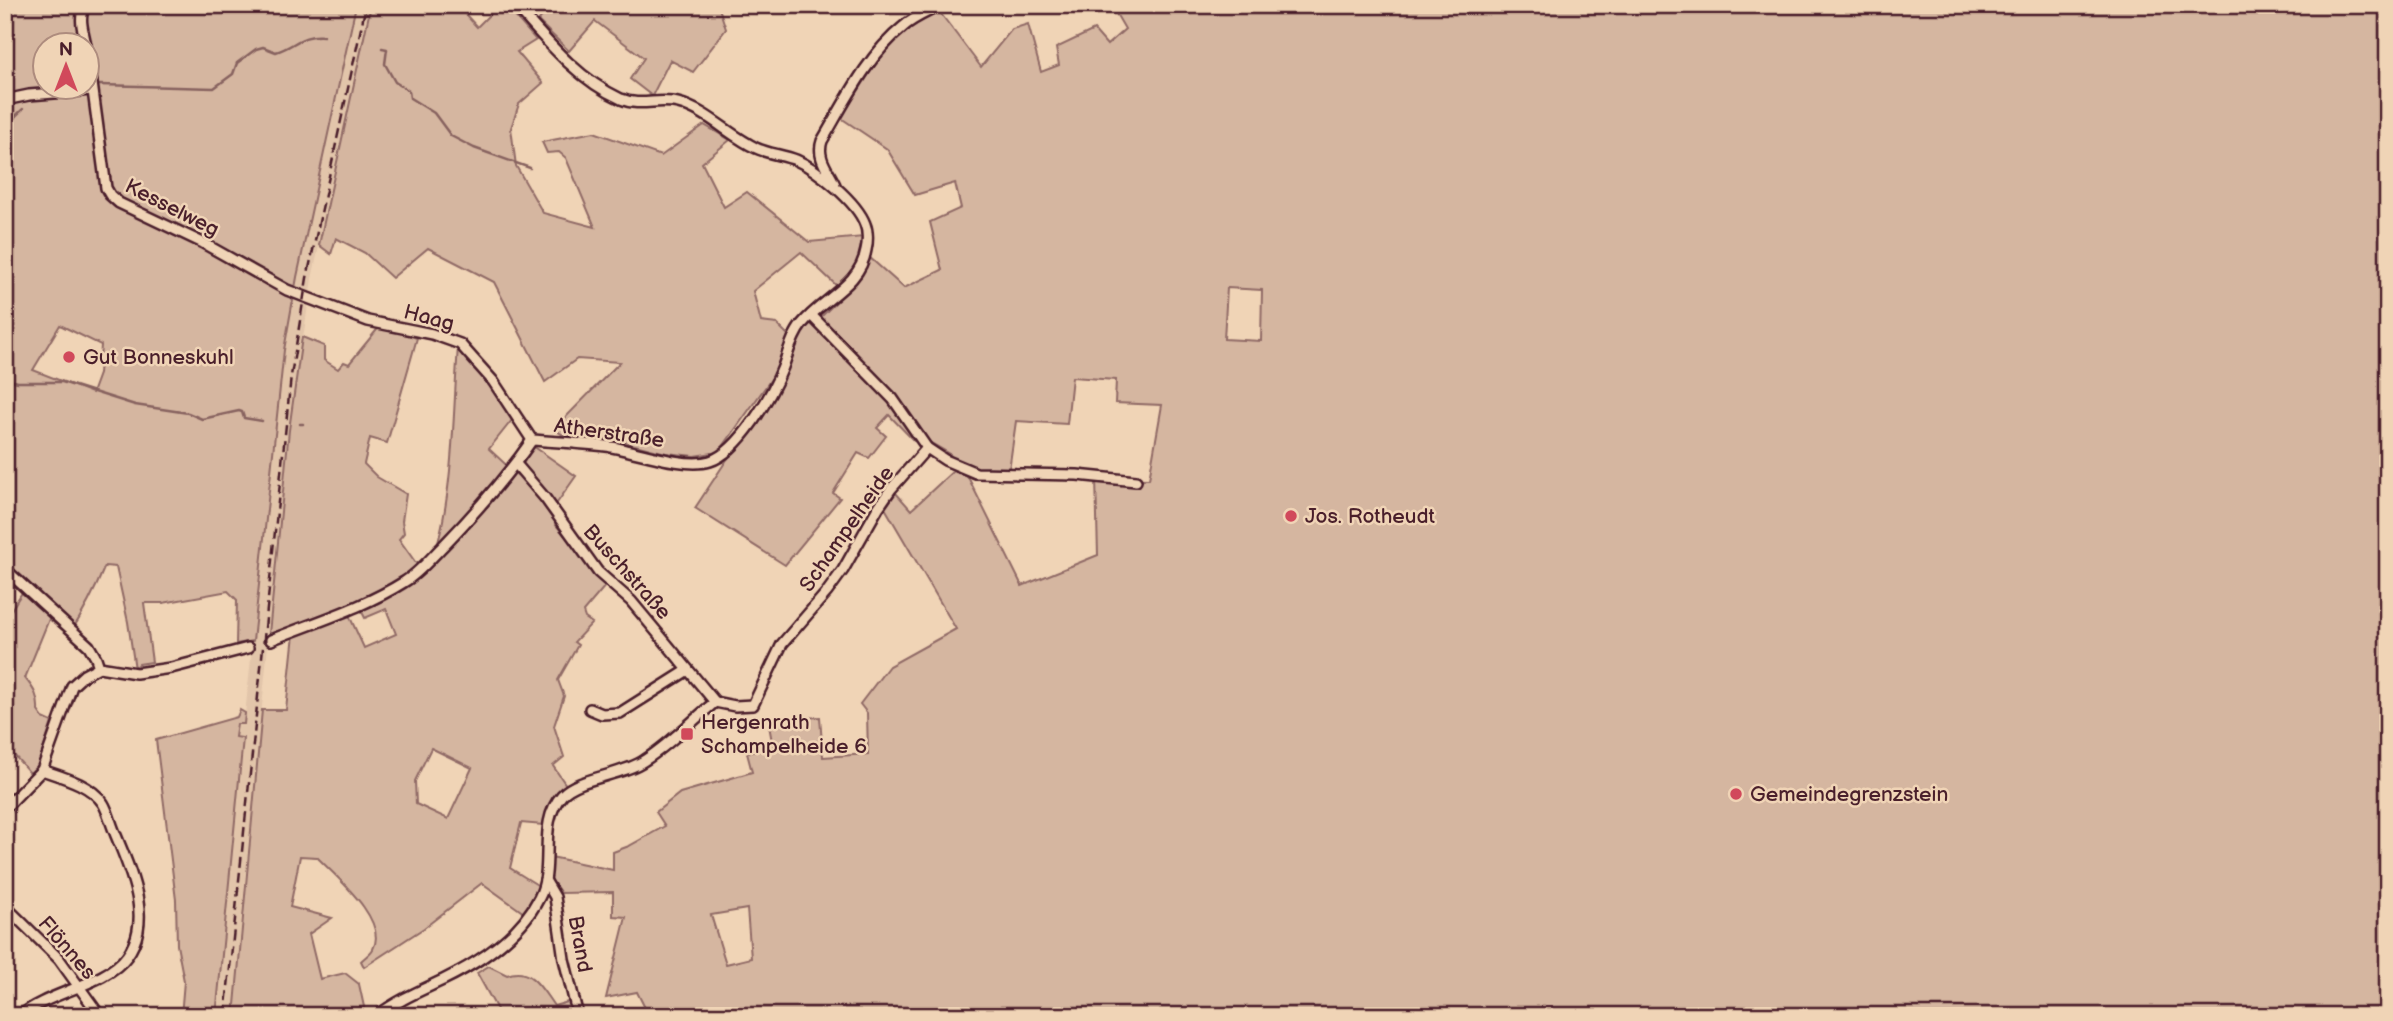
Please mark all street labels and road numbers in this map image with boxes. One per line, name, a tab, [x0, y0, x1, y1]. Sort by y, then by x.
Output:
street label: Kesselweg	[121, 174, 223, 242]
street label: Haag	[401, 299, 457, 337]
street label: Atherstraße	[552, 413, 666, 453]
street label: Schampelheide	[794, 461, 900, 597]
street label: Buschstraße	[578, 519, 676, 625]
street label: Flönnes	[33, 911, 101, 985]
street label: Brand	[563, 914, 597, 974]

